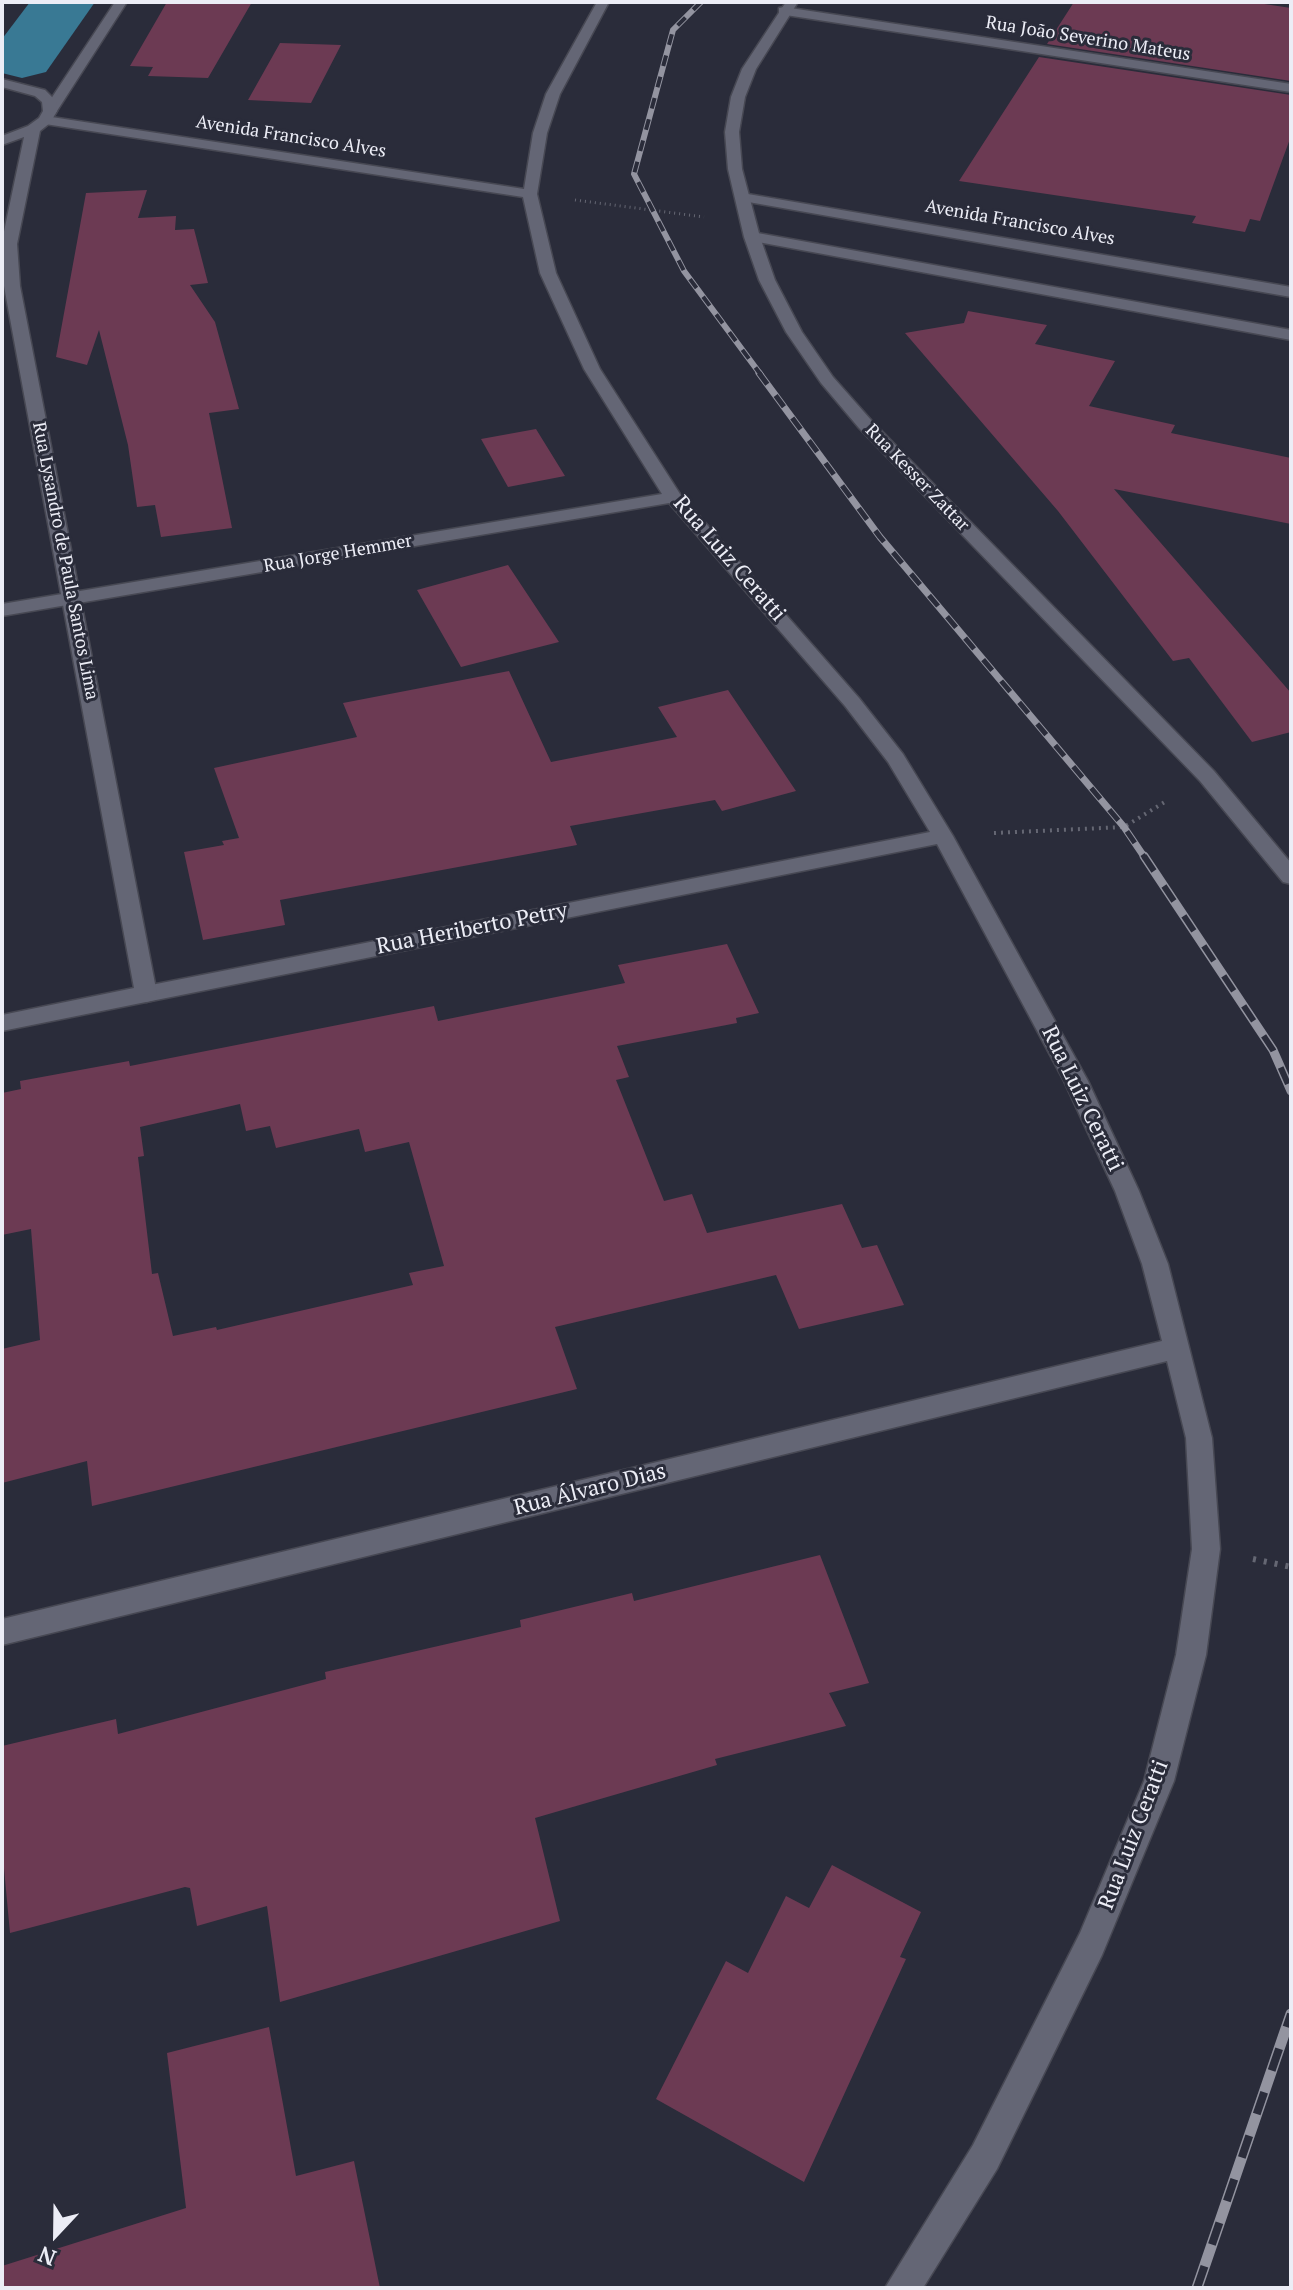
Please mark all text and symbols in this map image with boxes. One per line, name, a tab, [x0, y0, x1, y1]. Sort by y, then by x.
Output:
street label: Rua João Severino Mateus	[984, 12, 1192, 66]
street label: Avenida Francisco Alves	[194, 111, 388, 163]
street label: Avenida Francisco Alves	[923, 196, 1117, 250]
street label: Rua Lysandro de Paula Santos Lima	[27, 420, 103, 702]
street label: Rua Kesser Zattar	[860, 420, 974, 536]
street label: Rua Luiz Ceratti	[667, 491, 791, 627]
street label: Rua Jorge Hemmer	[262, 530, 414, 578]
street label: Rua Heriberto Petry	[374, 898, 570, 960]
street label: Rua Luiz Ceratti	[1036, 1022, 1128, 1176]
street label: Rua Álvaro Dias	[511, 1458, 669, 1522]
street label: Rua Luiz Ceratti	[1093, 1757, 1175, 1913]
north arrow	[16, 2194, 96, 2274]
text: N	[34, 2240, 60, 2273]

